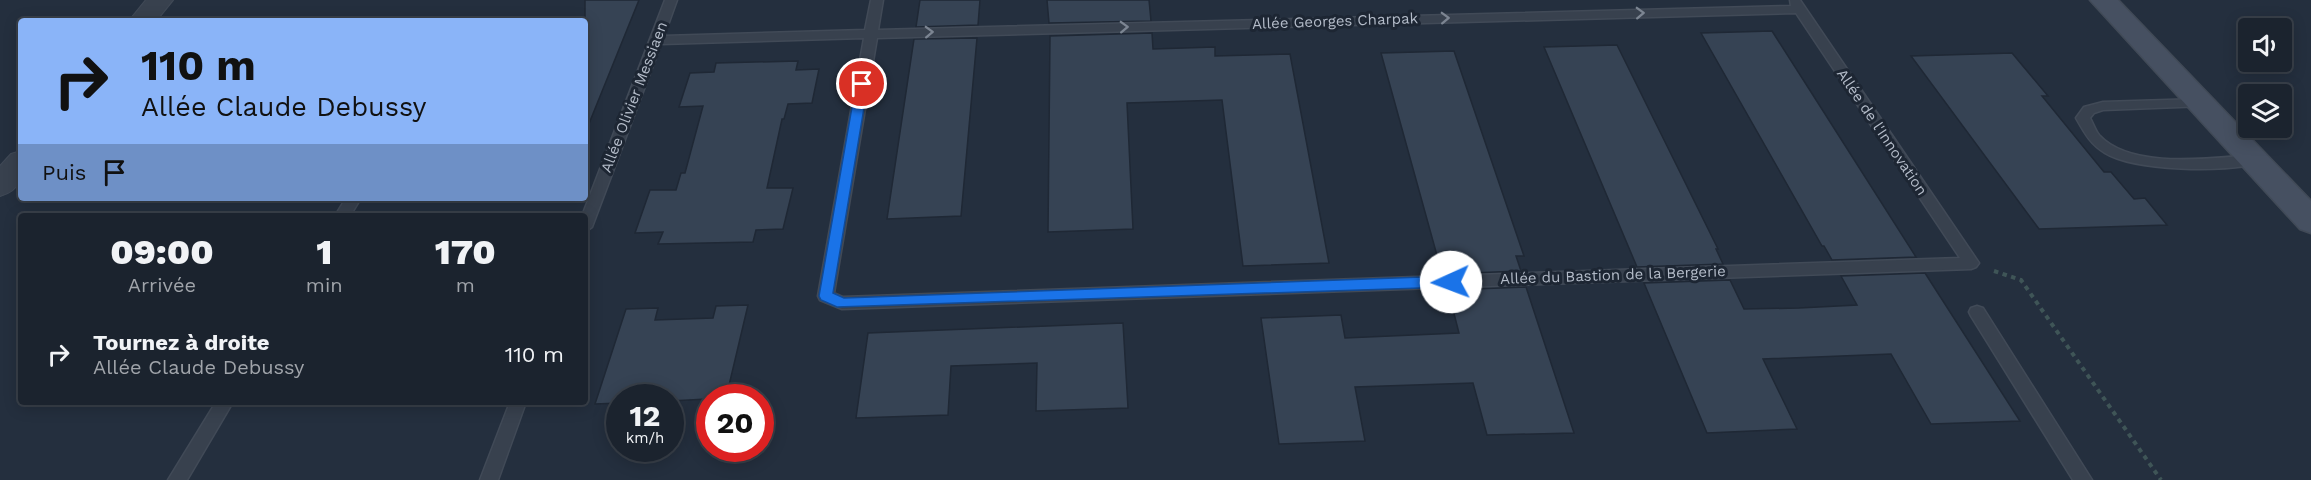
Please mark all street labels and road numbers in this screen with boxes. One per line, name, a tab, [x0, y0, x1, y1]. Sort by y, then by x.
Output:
street label: Allée Georges Charpak	[1252, 9, 1419, 33]
street label: Allée Olivier Messiaen	[597, 19, 671, 175]
street label: Allée de l'Innovation	[1833, 65, 1931, 199]
street label: Allée du Bastion de la Bergerie	[1500, 262, 1726, 288]

